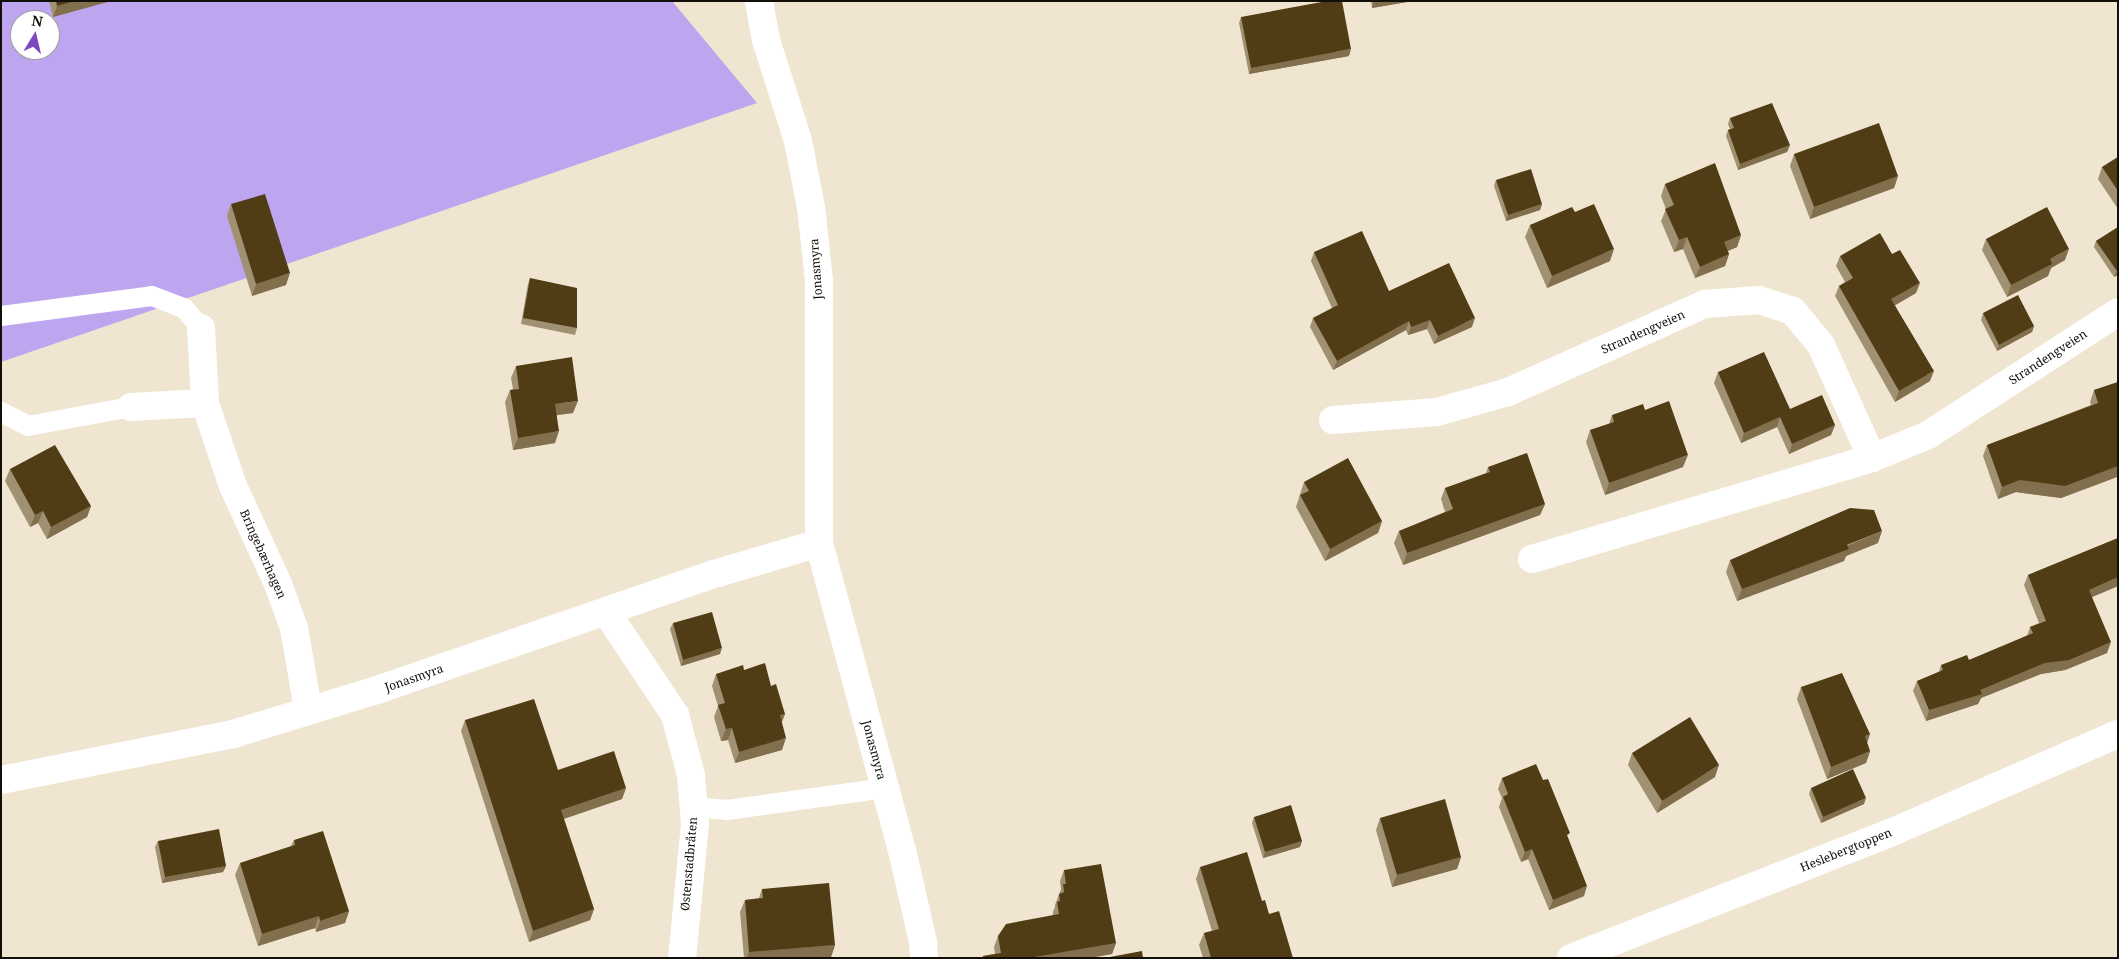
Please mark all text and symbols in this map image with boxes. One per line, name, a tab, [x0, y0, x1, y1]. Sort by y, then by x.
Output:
north arrow	[10, 10, 60, 60]
text: N	[30, 10, 44, 31]
street label: Jonasmyra	[807, 238, 825, 300]
street label: Strandengveien	[1599, 307, 1687, 357]
street label: Strandengveien	[2006, 326, 2090, 388]
street label: Bringebærhagen	[237, 507, 289, 601]
street label: Jonasmyra	[383, 661, 445, 695]
street label: Jonasmyra	[859, 719, 889, 781]
street label: Østenstadbråten	[678, 816, 700, 912]
street label: Heslebergtoppen	[1798, 825, 1894, 875]

